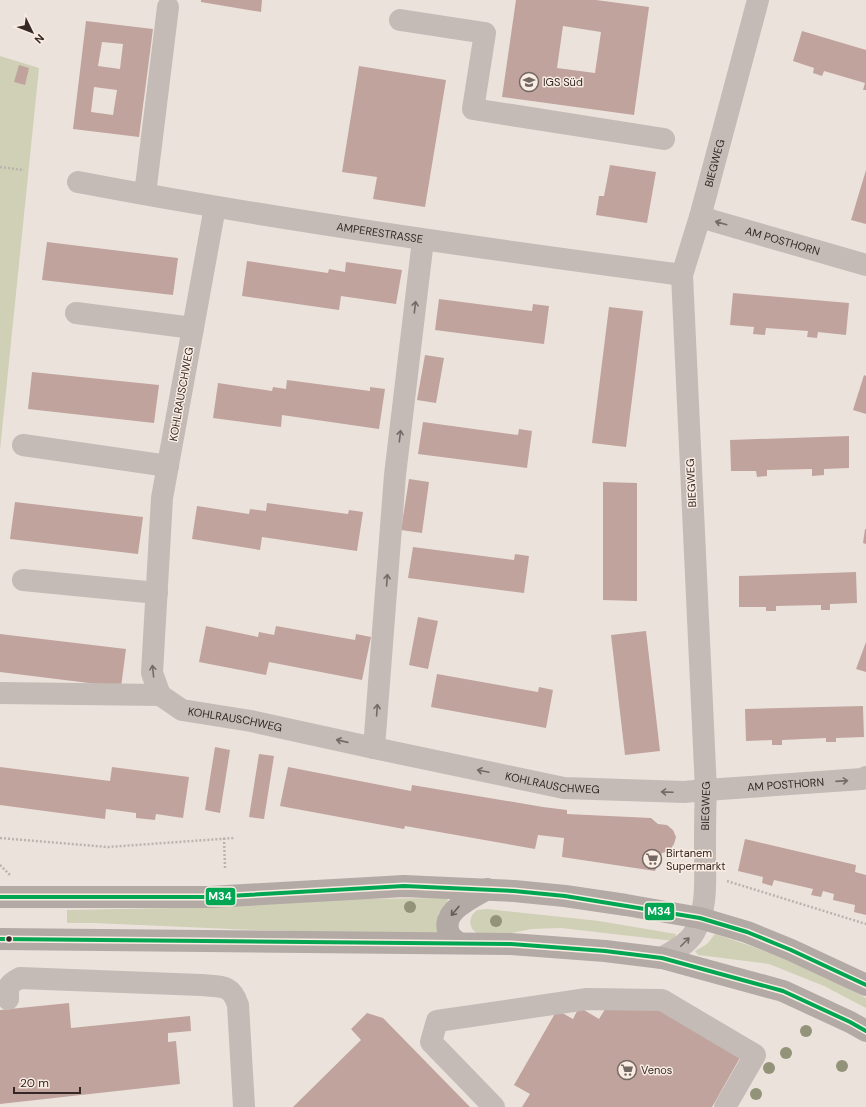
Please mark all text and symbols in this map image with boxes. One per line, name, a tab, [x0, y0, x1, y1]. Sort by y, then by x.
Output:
north arrow	[12, 12, 52, 52]
text: N	[31, 31, 47, 47]
school or university icon: IGS Süd	[518, 71, 540, 93]
place label: IGS Süd	[543, 75, 583, 89]
street label: BIEGWEG	[701, 138, 728, 188]
street label: AMPERESTRASSE	[336, 219, 424, 246]
one-way arrow	[715, 219, 728, 226]
street label: AM POSTHORN	[744, 223, 822, 258]
one-way arrow	[411, 301, 419, 314]
street label: KOHLRAUSCHWEG	[166, 346, 196, 442]
one-way arrow	[396, 430, 403, 443]
street label: BIEGWEG	[683, 458, 699, 508]
one-way arrow	[383, 574, 390, 587]
one-way arrow	[149, 665, 157, 678]
street label: KOHLRAUSCHWEG	[187, 704, 284, 735]
one-way arrow	[373, 704, 380, 717]
one-way arrow	[335, 737, 348, 745]
one-way arrow	[476, 767, 489, 775]
street label: KOHLRAUSCHWEG	[504, 769, 600, 796]
street label: AM POSTHORN	[747, 775, 824, 794]
one-way arrow	[835, 777, 848, 784]
street label: BIEGWEG	[698, 781, 713, 830]
one-way arrow	[661, 788, 674, 795]
place label: Birtanem Supermarkt	[666, 846, 726, 873]
supermarket icon: Birtanem Supermarkt	[641, 848, 663, 870]
line badge: M34	[205, 887, 236, 906]
text: M34	[208, 889, 232, 903]
line badge: M34	[644, 902, 675, 921]
text: M34	[647, 904, 671, 918]
one-way arrow	[450, 905, 459, 916]
unlabelled marker	[4, 934, 14, 944]
one-way arrow	[680, 937, 690, 947]
supermarket icon: Venos	[616, 1059, 638, 1081]
place label: Venos	[641, 1063, 672, 1077]
scale bar	[14, 1069, 80, 1095]
text: 20 m	[20, 1075, 49, 1091]

